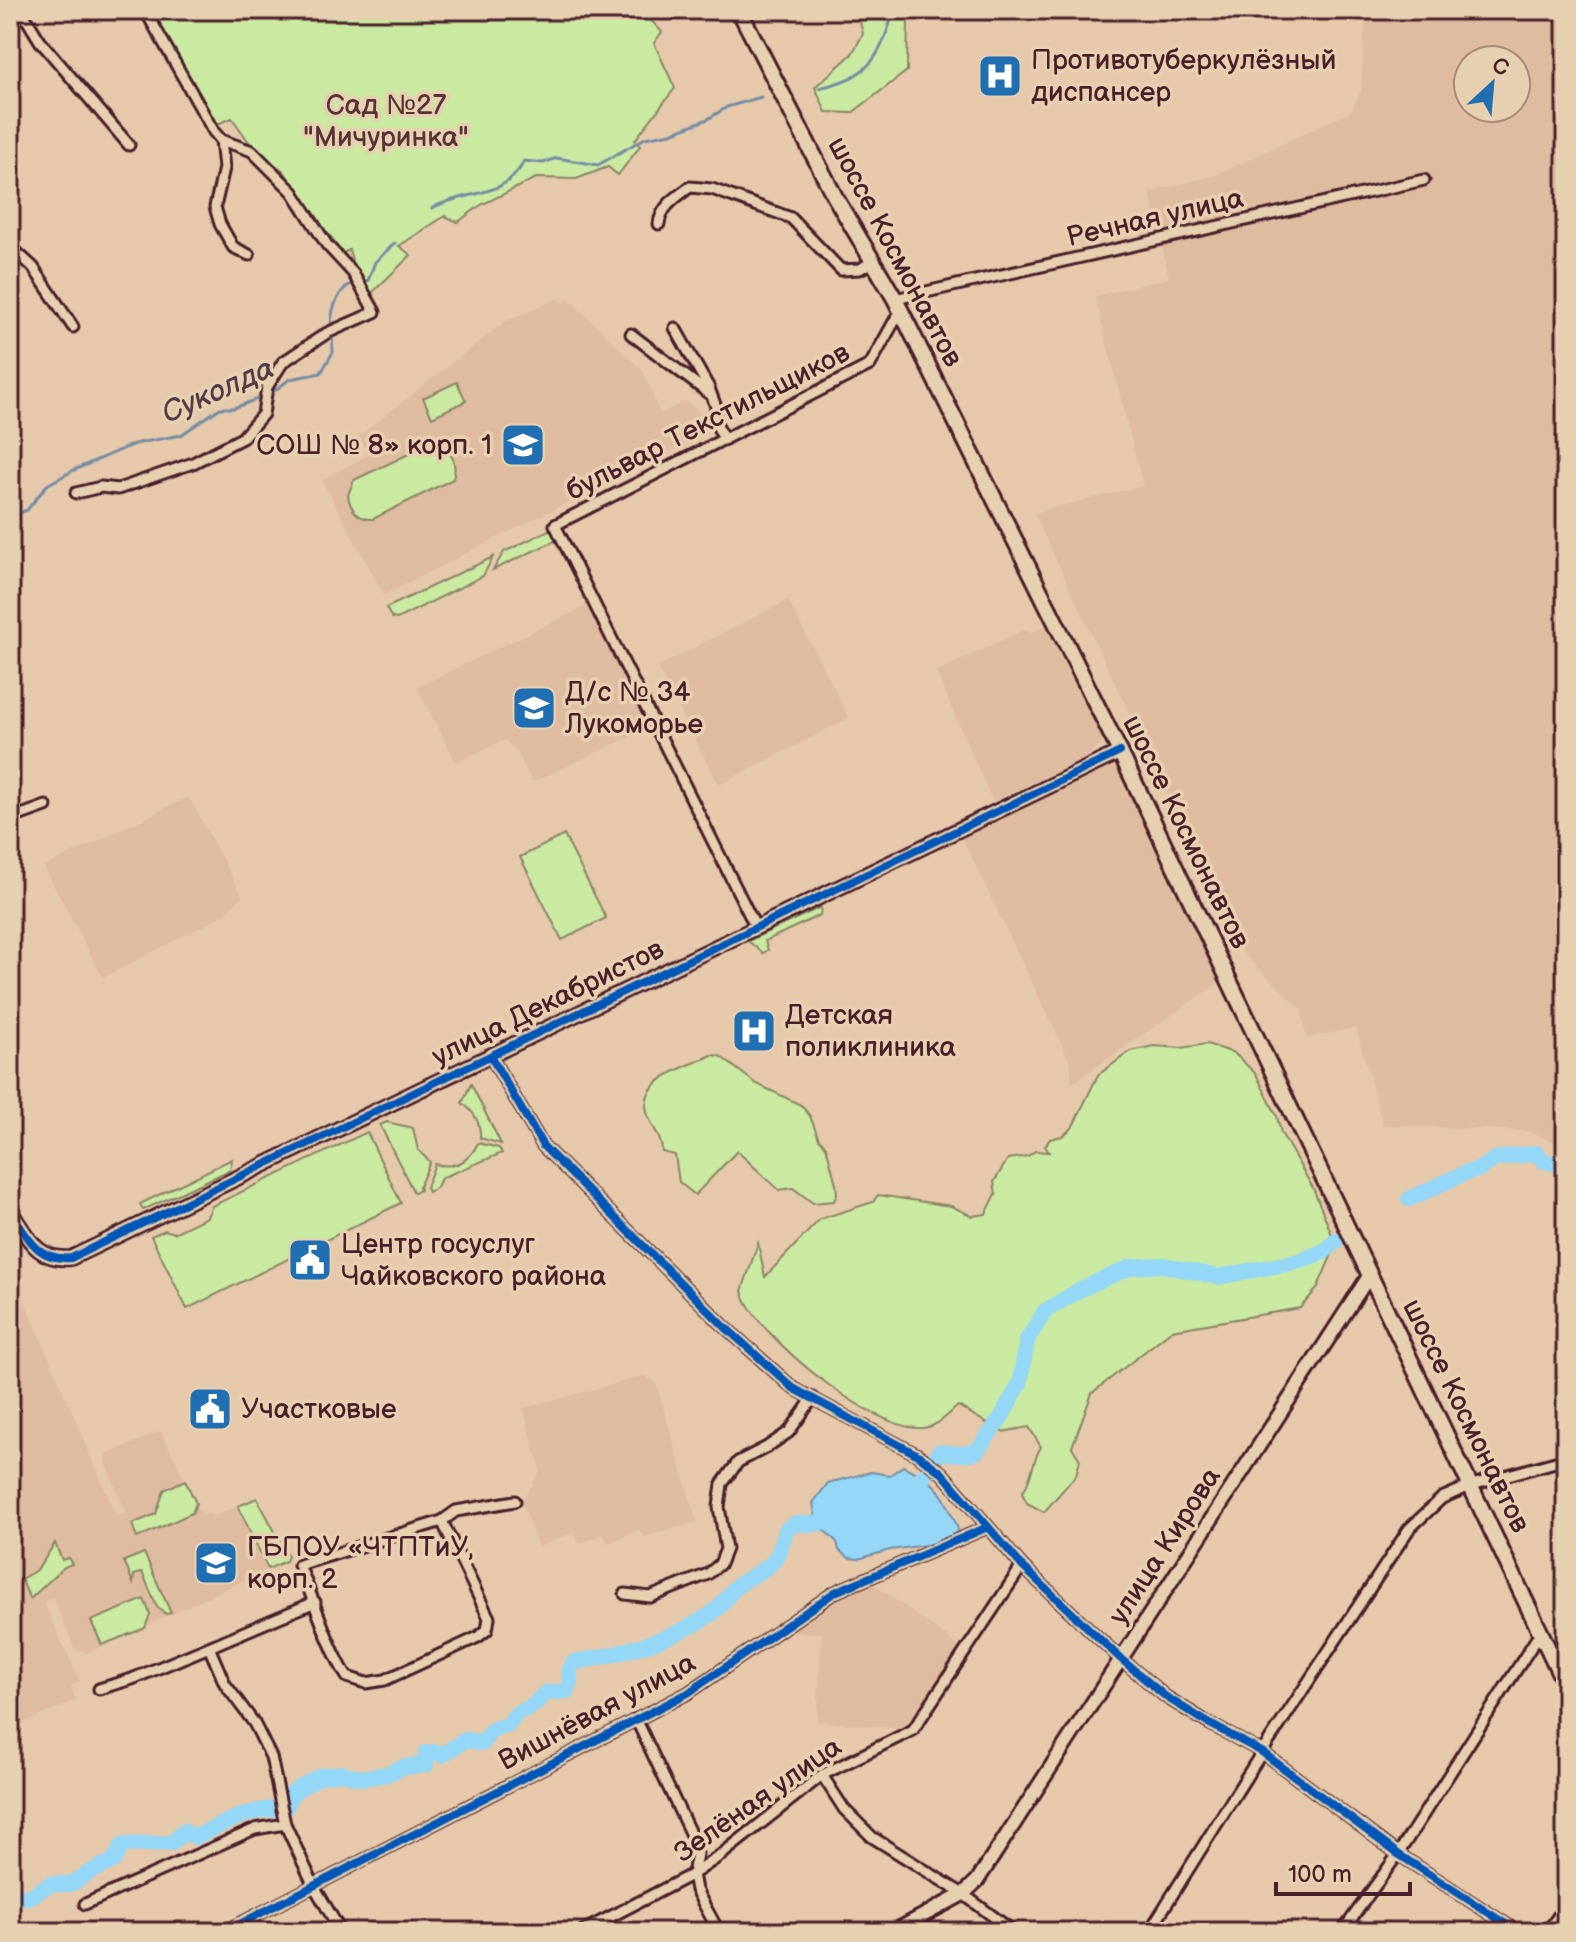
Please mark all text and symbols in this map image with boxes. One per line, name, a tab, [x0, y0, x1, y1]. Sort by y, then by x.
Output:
place label: Противотуберкулёзный диспансер	[1031, 44, 1336, 109]
north arrow	[1452, 44, 1532, 124]
hospital icon: Противотуберкулёзный диспансер	[976, 52, 1024, 100]
text: С	[1487, 52, 1513, 83]
park label: Сад №27 "Мичуринка"	[303, 89, 469, 154]
street label: шоссе Космонавтов	[821, 132, 970, 373]
street label: Речная улица	[1063, 181, 1247, 254]
street label: бульвар Текстильщиков	[561, 336, 855, 508]
water label: Суколда	[156, 350, 280, 432]
school or university icon: СОШ № 8» корп. 1	[499, 421, 547, 469]
place label: СОШ № 8» корп. 1	[256, 429, 492, 462]
place label: Д/с № 34 Лукоморье	[564, 676, 703, 741]
school or university icon: Д/с № 34 Лукоморье	[510, 684, 558, 732]
street label: шоссе Космонавтов	[1115, 710, 1257, 954]
street label: улица Декабристов	[427, 932, 670, 1073]
place label: Детская поликлиника	[785, 999, 956, 1064]
hospital icon: Детская поликлиника	[730, 1007, 778, 1055]
place label: Центр госуслуг Чайковского района	[341, 1228, 607, 1293]
public building icon: Центр госуслуг Чайковского района	[286, 1236, 334, 1284]
street label: шоссе Космонавтов	[1395, 1294, 1537, 1538]
public building icon: Участковые	[186, 1385, 234, 1433]
place label: Участковые	[241, 1393, 397, 1426]
street label: улица Кирова	[1102, 1461, 1228, 1631]
place label: ГБПОУ «ЧТПТиУ, корп. 2	[247, 1531, 474, 1596]
school or university icon: ГБПОУ «ЧТПТиУ, корп. 2	[192, 1539, 240, 1587]
street label: Вишнёвая улица	[493, 1646, 701, 1778]
street label: Зелёная улица	[668, 1730, 848, 1870]
scale bar	[1276, 1846, 1410, 1896]
text: 100 m	[1288, 1860, 1352, 1889]

